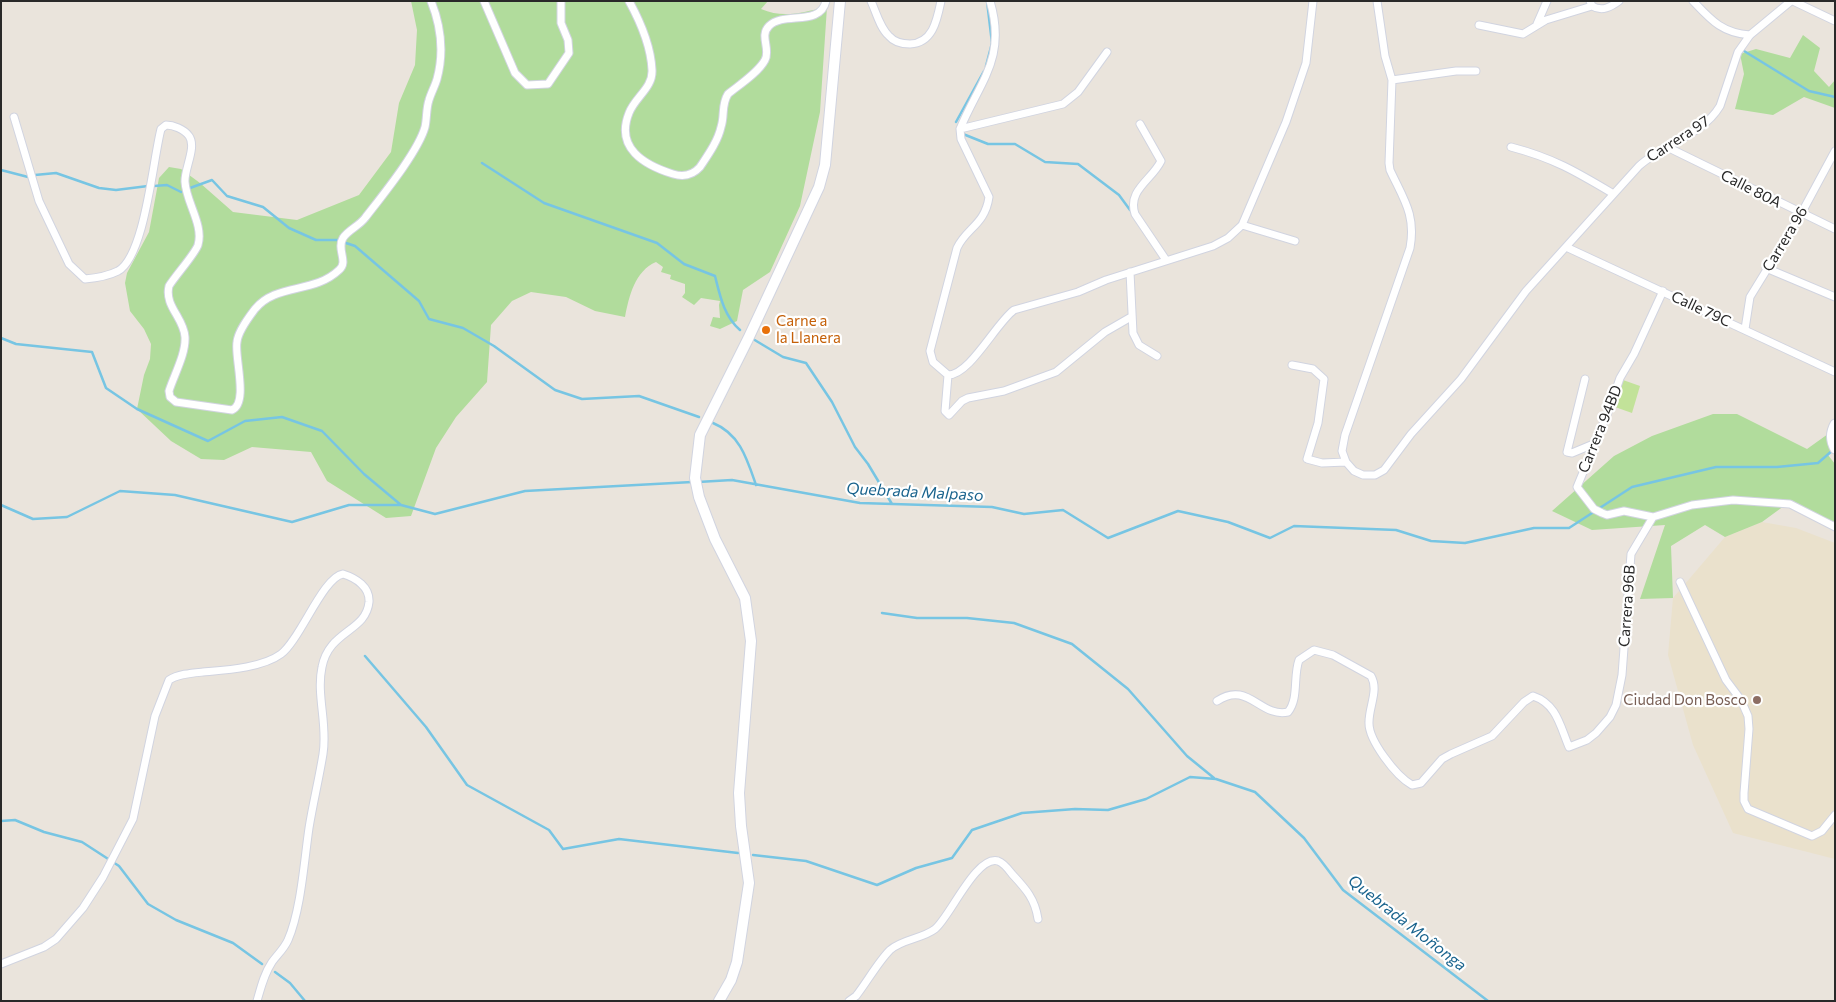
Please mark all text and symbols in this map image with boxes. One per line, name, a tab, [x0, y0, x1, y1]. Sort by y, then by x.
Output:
street label: Carrera 97	[1643, 112, 1713, 166]
street label: Calle 80A	[1718, 166, 1784, 212]
street label: Carrera 96	[1759, 203, 1811, 275]
street label: Calle 79C	[1668, 287, 1734, 331]
place label: Carne a la Llanera	[776, 312, 841, 347]
marker: Carne a la Llanera	[760, 324, 772, 336]
street label: Carrera 94BD	[1574, 382, 1626, 476]
water label: Quebrada Malpaso	[846, 479, 984, 505]
street label: Carrera 96B	[1615, 564, 1639, 648]
place label: Ciudad Don Bosco	[1623, 691, 1747, 709]
marker: Ciudad Don Bosco	[1751, 694, 1763, 706]
water label: Quebrada Moñonga	[1344, 871, 1470, 975]

